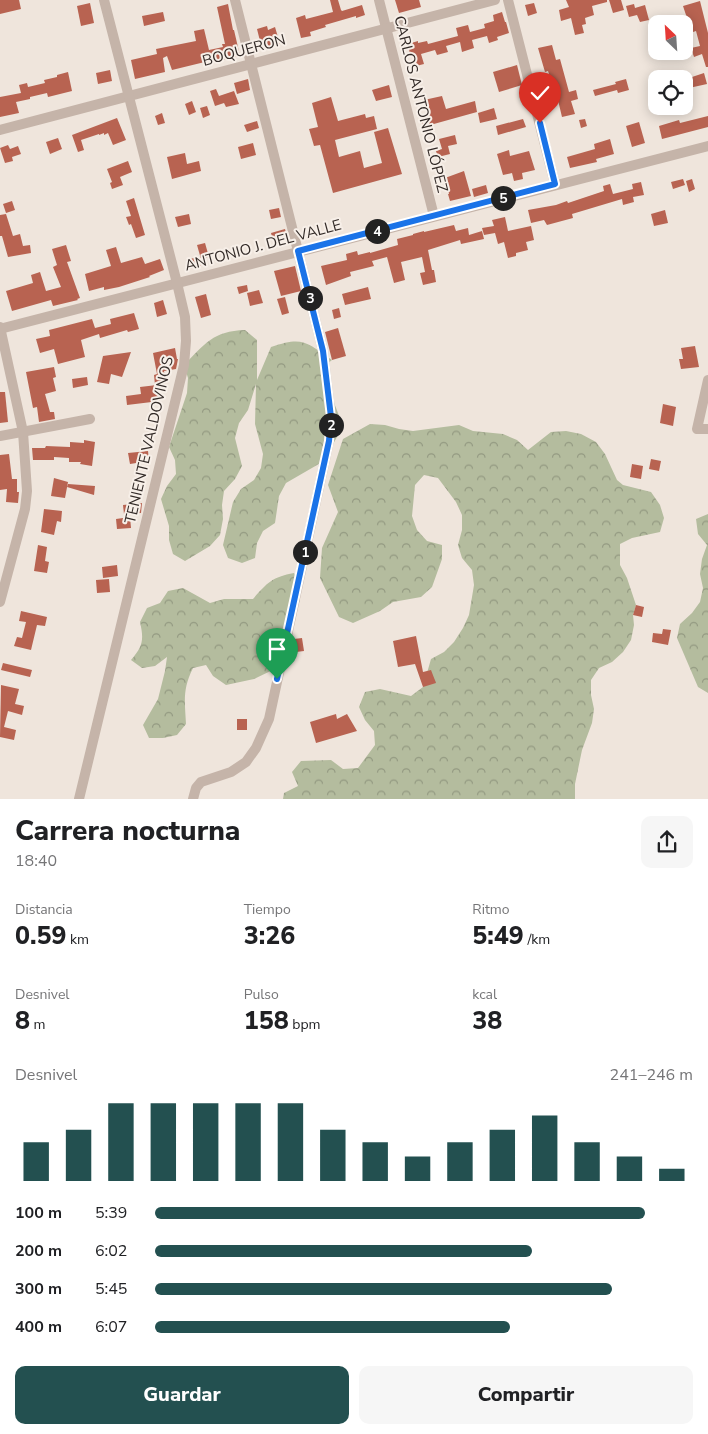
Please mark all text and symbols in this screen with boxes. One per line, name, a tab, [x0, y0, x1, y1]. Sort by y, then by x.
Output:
street label: CARLOS ANTONIO LÓPEZ	[389, 13, 454, 195]
north arrow	[648, 15, 692, 60]
map controls	[648, 15, 693, 115]
street label: BOQUERON	[200, 29, 288, 71]
button: locate	[648, 70, 693, 115]
pin	[519, 72, 561, 123]
icon: check	[526, 79, 554, 107]
pin: 5	[490, 186, 516, 210]
text: 5	[499, 189, 508, 208]
street label: ANTONIO J. DEL VALLE	[182, 214, 344, 276]
pin: 4	[364, 218, 390, 244]
text: 4	[373, 222, 382, 241]
pin: 3	[298, 286, 322, 310]
text: 3	[306, 289, 315, 308]
street label: TENIENTE VALDOVINOS	[120, 354, 178, 526]
pin: 2	[318, 412, 344, 438]
text: 2	[327, 416, 336, 435]
pin: 1	[292, 540, 318, 564]
text: 1	[301, 543, 310, 562]
pin	[256, 628, 298, 679]
icon: arrive	[263, 635, 291, 663]
text: Carrera nocturna	[15, 812, 240, 850]
button: share	[641, 816, 693, 868]
text: 18:40	[15, 850, 57, 872]
text: Distancia	[15, 900, 73, 919]
text: Tiempo	[244, 900, 291, 919]
text: Ritmo	[472, 900, 510, 919]
text: 0.59	[15, 919, 67, 953]
text: 3:26	[244, 919, 295, 953]
text: 5:49	[472, 919, 524, 953]
text: km	[67, 930, 89, 949]
text: /km	[524, 930, 550, 949]
text: Desnivel	[15, 985, 69, 1004]
text: Pulso	[244, 985, 279, 1004]
text: kcal	[472, 985, 497, 1004]
text: 8	[15, 1004, 30, 1038]
text: 158	[244, 1004, 289, 1038]
text: 38	[472, 1004, 502, 1038]
text: m	[30, 1015, 46, 1034]
text: bpm	[289, 1015, 321, 1034]
text: Desnivel	[15, 1064, 77, 1086]
text: 241–246 m	[610, 1064, 693, 1086]
text: 100 m	[15, 1202, 62, 1224]
text: 5:39	[95, 1202, 127, 1224]
text: 200 m	[15, 1240, 62, 1262]
text: 6:02	[95, 1240, 127, 1262]
text: 300 m	[15, 1278, 62, 1300]
text: 5:45	[95, 1278, 127, 1300]
text: 400 m	[15, 1316, 62, 1338]
text: 6:07	[95, 1316, 127, 1338]
button: Guardar	[15, 1366, 349, 1424]
button: Compartir	[359, 1366, 693, 1424]

